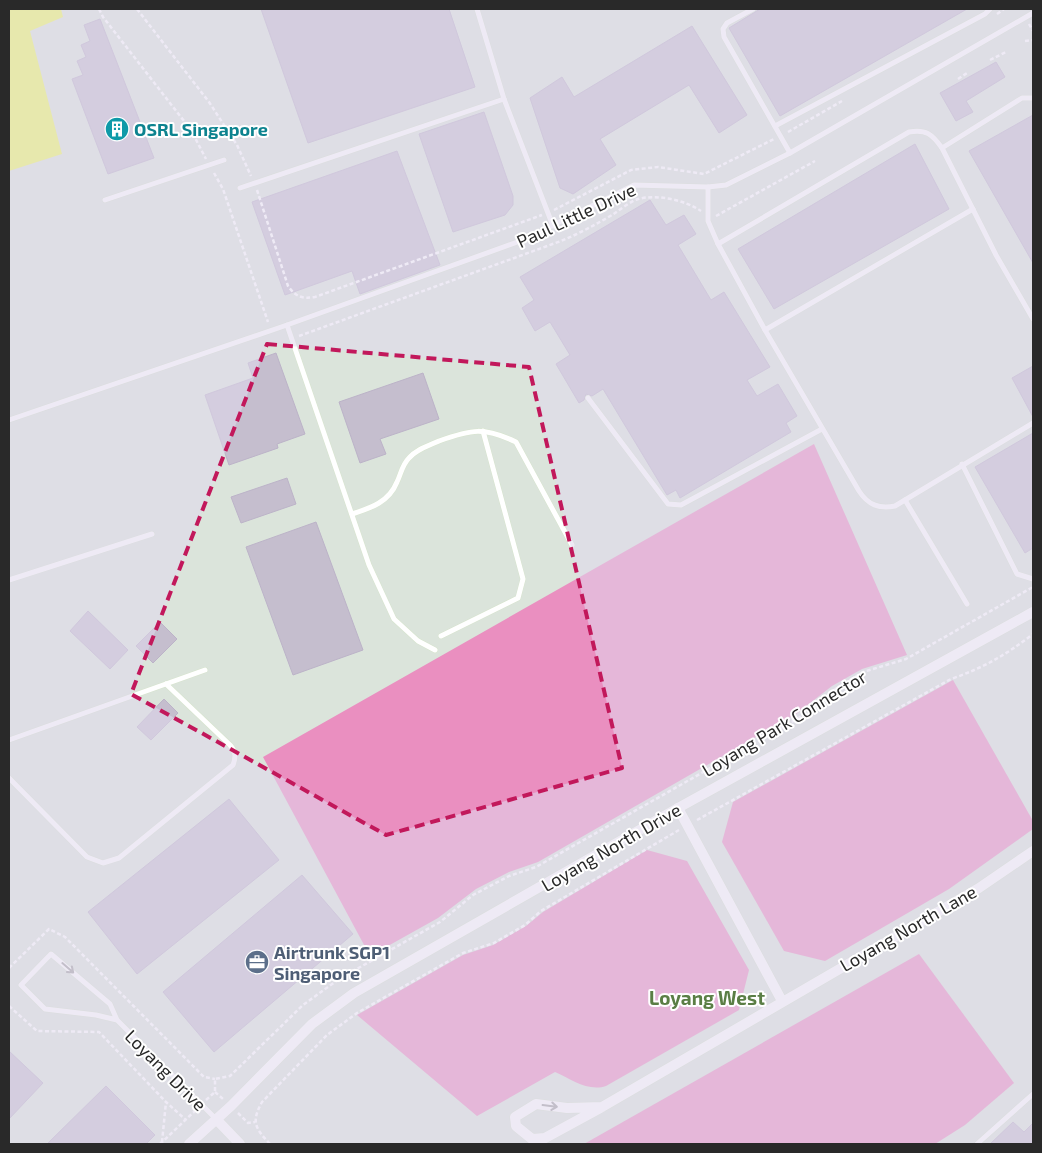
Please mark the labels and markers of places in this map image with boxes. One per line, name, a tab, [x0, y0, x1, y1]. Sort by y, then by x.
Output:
building icon: OSRL Singapore	[104, 116, 130, 142]
place label: OSRL Singapore	[134, 118, 268, 140]
place label: Airtrunk SGP1 Singapore	[274, 941, 390, 984]
office icon: Airtrunk SGP1 Singapore	[244, 949, 270, 975]

